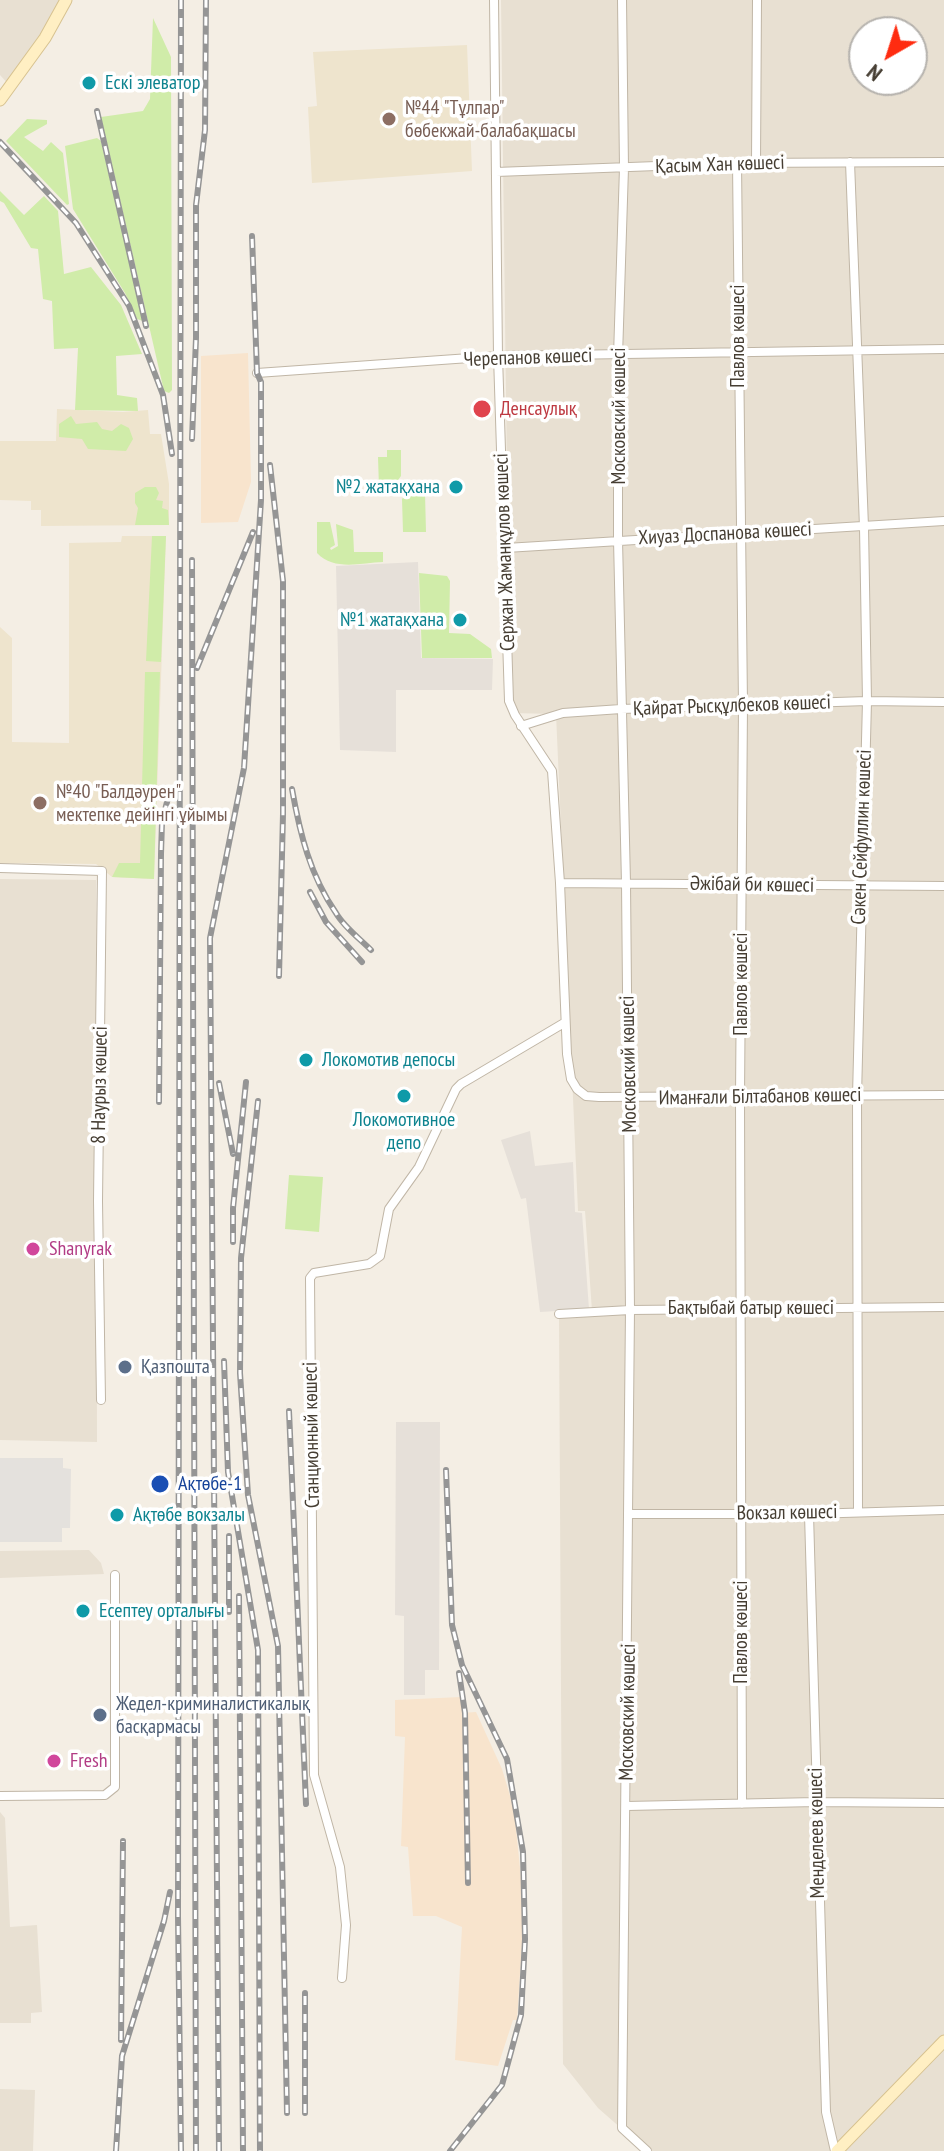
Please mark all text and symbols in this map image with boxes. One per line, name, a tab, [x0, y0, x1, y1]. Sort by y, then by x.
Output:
north arrow	[848, 16, 928, 96]
text: N	[861, 58, 888, 88]
place label: Ескі элеватор	[105, 71, 200, 95]
marker: Ескі элеватор	[80, 74, 98, 92]
place label: №44 "Тұлпар" бөбекжай-балабақшасы	[405, 96, 576, 143]
marker: №44 "Тұлпар" бөбекжай-балабақшасы	[380, 110, 398, 128]
street label: Қасым Хан көшесі	[655, 151, 785, 179]
street label: Павлов көшесі	[726, 284, 750, 388]
street label: Черепанов көшесі	[463, 344, 593, 372]
street label: Московский көшесі	[607, 347, 631, 485]
place label: Денсаулық	[500, 397, 577, 421]
marker: Денсаулық	[471, 398, 493, 420]
street label: Сержан Жаманқұлов көшесі	[490, 453, 520, 651]
place label: №2 жатақхана	[336, 475, 440, 499]
marker: №2 жатақхана	[447, 478, 465, 496]
street label: Хиуаз Доспанова көшесі	[638, 517, 812, 551]
place label: №1 жатақхана	[340, 608, 444, 632]
marker: №1 жатақхана	[451, 611, 469, 629]
street label: Қайрат Рысқұлбеков көшесі	[633, 691, 831, 721]
street label: Сәкен Сейфуллин көшесі	[847, 749, 877, 925]
place label: №40 "Балдәурен" мектепке дейінгі ұйымы	[56, 780, 227, 827]
marker: №40 "Балдәурен" мектепке дейінгі ұйымы	[31, 794, 49, 812]
street label: Әжібай би көшесі	[690, 872, 814, 898]
street label: Павлов көшесі	[729, 932, 753, 1036]
street label: Московский көшесі	[616, 995, 642, 1133]
street label: 8 Наурыз көшесі	[87, 1026, 113, 1144]
place label: Локомотив депосы	[322, 1048, 455, 1072]
marker: Локомотив депосы	[297, 1051, 315, 1069]
street label: Иманғали Білтабанов көшесі	[658, 1083, 862, 1111]
marker: Локомотивное депо	[395, 1087, 413, 1105]
place label: Локомотивное депо	[353, 1108, 455, 1155]
place label: Shanyrak	[49, 1237, 112, 1261]
marker: Shanyrak	[24, 1240, 42, 1258]
street label: Бақтыбай батыр көшесі	[668, 1296, 834, 1320]
place label: Қазпошта	[141, 1355, 210, 1379]
marker: Қазпошта	[116, 1358, 134, 1376]
street label: Станционный көшесі	[299, 1362, 325, 1508]
place label: Ақтөбе-1	[178, 1472, 242, 1496]
marker: Ақтөбе-1	[149, 1473, 171, 1495]
street label: Вокзал көшесі	[736, 1500, 838, 1526]
place label: Ақтөбе вокзалы	[133, 1503, 245, 1527]
marker: Ақтөбе вокзалы	[108, 1506, 126, 1524]
street label: Павлов көшесі	[729, 1580, 753, 1684]
place label: Есептеу орталығы	[99, 1599, 224, 1623]
marker: Есептеу орталығы	[74, 1602, 92, 1620]
street label: Московский көшесі	[615, 1643, 641, 1781]
place label: Жедел-криминалистикалық басқармасы	[116, 1692, 310, 1739]
marker: Жедел-криминалистикалық басқармасы	[91, 1706, 109, 1724]
place label: Fresh	[70, 1749, 108, 1773]
marker: Fresh	[45, 1752, 63, 1770]
street label: Менделеев көшесі	[804, 1767, 830, 1899]

